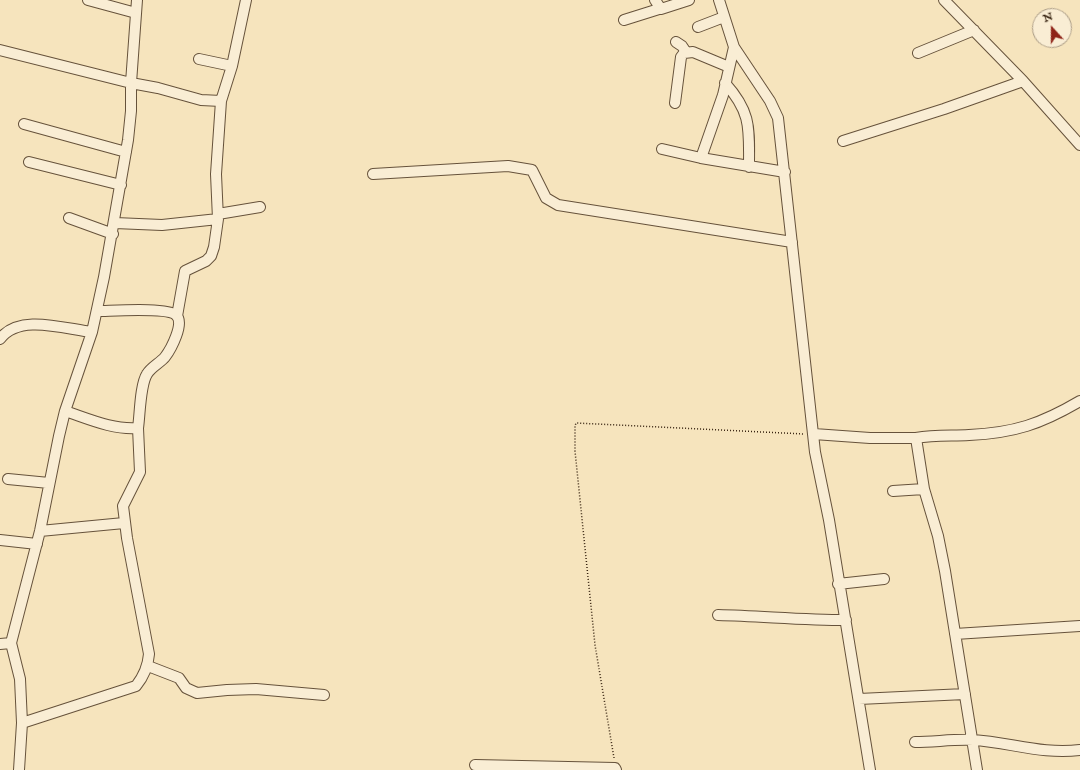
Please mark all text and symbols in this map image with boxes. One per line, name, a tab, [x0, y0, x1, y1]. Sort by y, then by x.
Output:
north arrow	[1032, 8, 1072, 48]
text: N	[1041, 9, 1055, 26]

